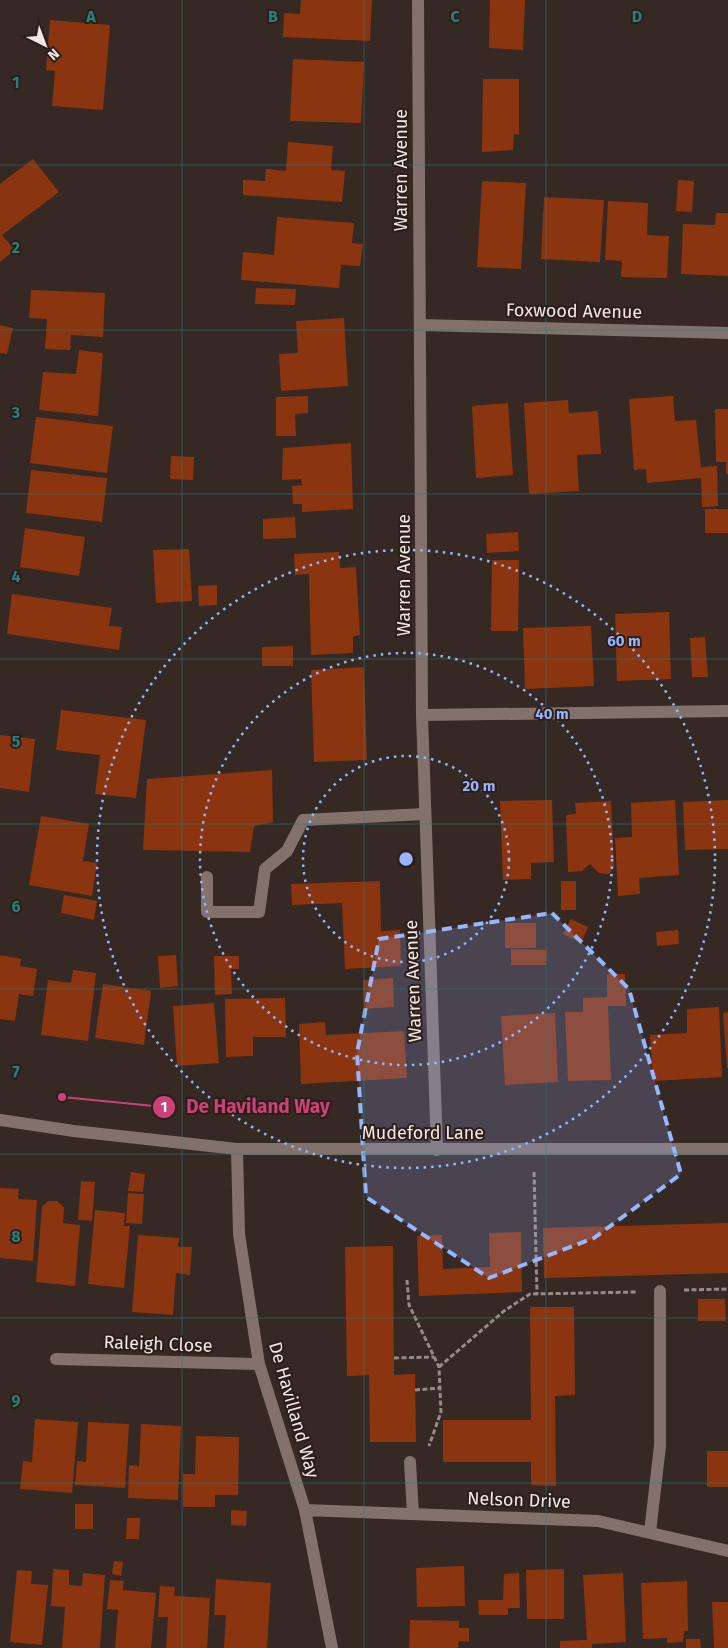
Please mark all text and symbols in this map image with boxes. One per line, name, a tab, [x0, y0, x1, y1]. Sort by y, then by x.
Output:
text: A	[85, 7, 96, 26]
text: B	[268, 7, 278, 26]
text: C	[450, 7, 460, 26]
text: D	[632, 7, 642, 26]
north arrow	[20, 20, 70, 70]
text: N	[44, 45, 63, 64]
text: 1	[12, 73, 20, 92]
street label: Warren Avenue	[390, 109, 412, 231]
text: 2	[12, 238, 20, 257]
street label: Foxwood Avenue	[506, 299, 642, 323]
text: 3	[11, 403, 20, 422]
street label: Warren Avenue	[393, 514, 415, 636]
text: 4	[11, 567, 21, 586]
text: 60 m	[607, 632, 641, 650]
text: 40 m	[535, 705, 569, 723]
text: 5	[12, 732, 21, 751]
text: 20 m	[463, 777, 495, 795]
centre of rings	[397, 850, 415, 868]
text: 6	[11, 897, 21, 916]
street label: Warren Avenue	[400, 919, 426, 1043]
text: 7	[12, 1062, 20, 1081]
callout: De Haviland Way	[151, 1090, 340, 1124]
text: De Haviland Way	[186, 1095, 330, 1118]
text: 1	[161, 1098, 167, 1116]
street label: Mudeford Lane	[362, 1122, 484, 1144]
text: 8	[11, 1227, 21, 1246]
street label: Raleigh Close	[103, 1331, 213, 1357]
street label: De Havilland Way	[264, 1339, 324, 1481]
text: 9	[12, 1391, 21, 1410]
street label: Nelson Drive	[467, 1487, 571, 1513]

